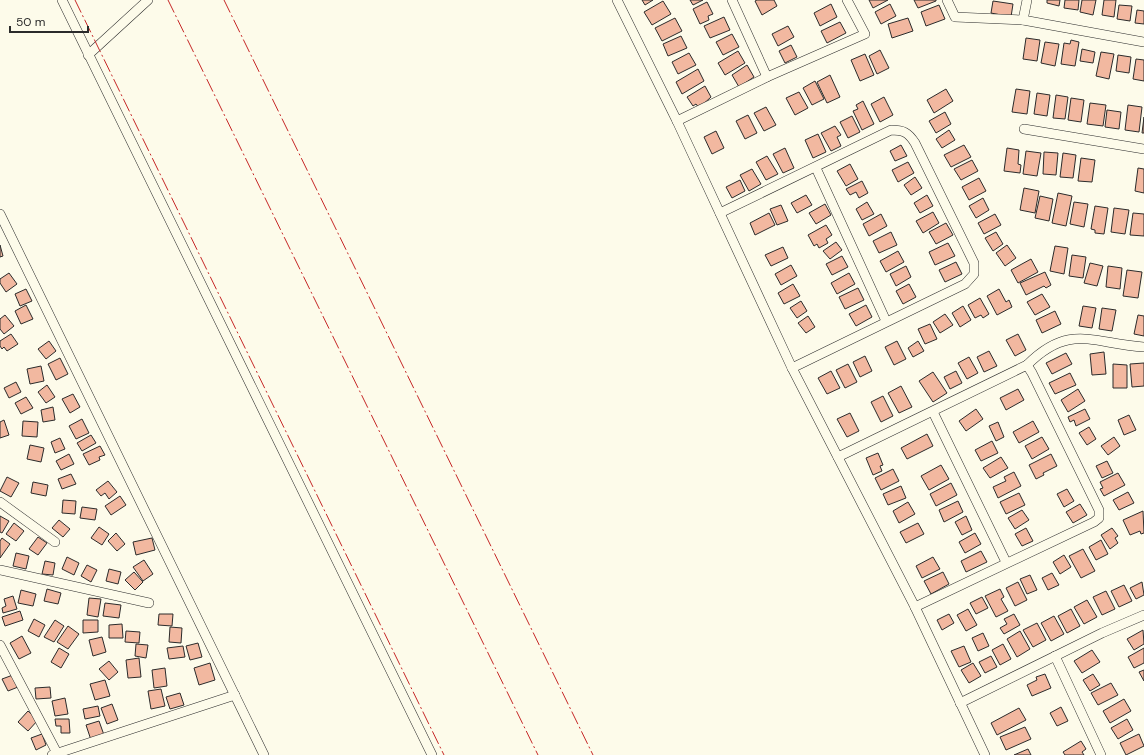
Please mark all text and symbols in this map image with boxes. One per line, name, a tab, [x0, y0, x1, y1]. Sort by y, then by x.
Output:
scale bar	[10, 8, 88, 34]
text: 50 m	[16, 14, 45, 30]

